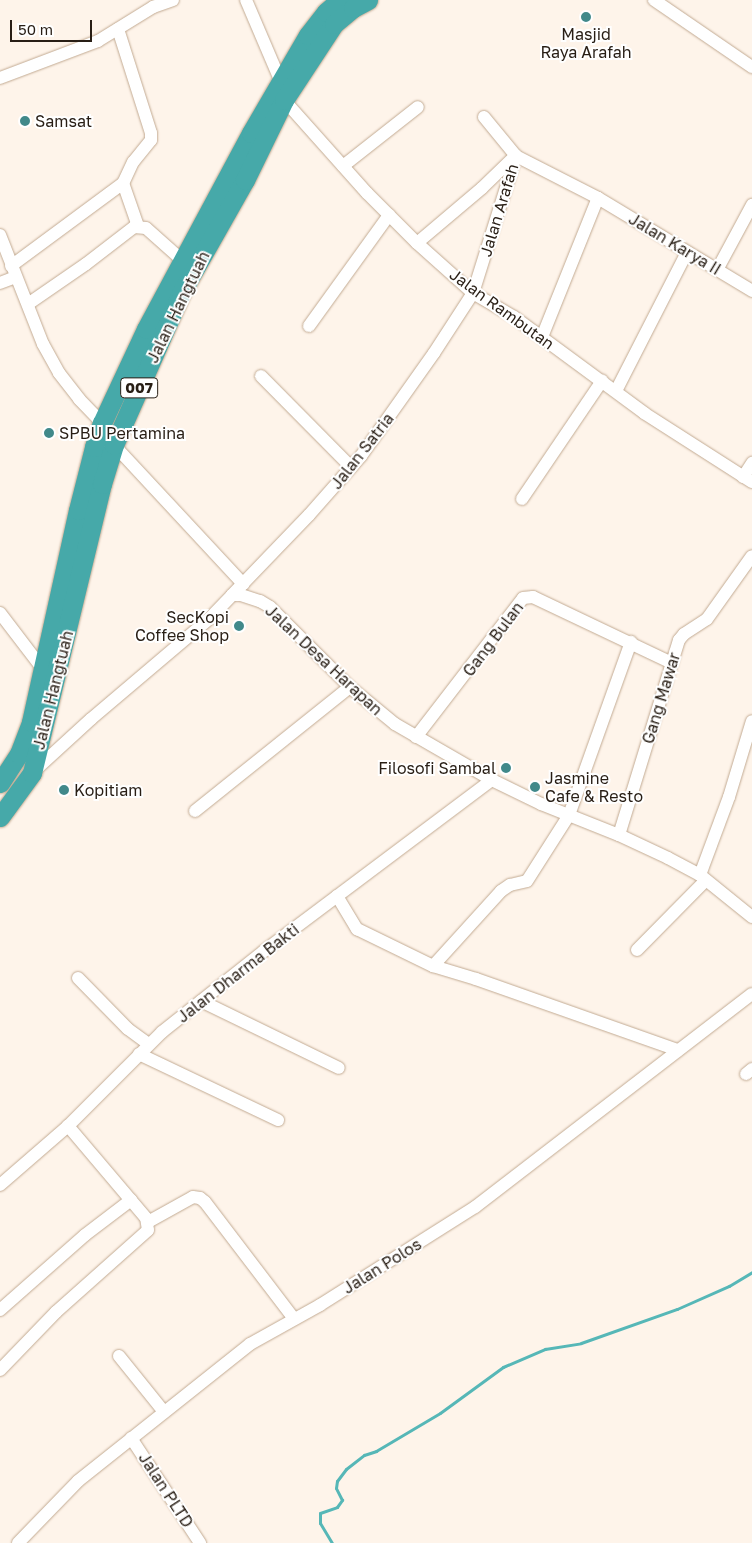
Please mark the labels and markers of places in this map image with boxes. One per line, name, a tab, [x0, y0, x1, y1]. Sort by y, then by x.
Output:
marker: Masjid Raya Arafah	[580, 11, 592, 23]
place label: Masjid Raya Arafah	[540, 24, 632, 62]
place label: Samsat	[35, 111, 92, 131]
marker: Samsat	[19, 115, 31, 127]
place label: SPBU Pertamina	[59, 423, 185, 443]
marker: SPBU Pertamina	[43, 427, 55, 439]
place label: SecKopi Coffee Shop	[135, 607, 229, 645]
marker: SecKopi Coffee Shop	[233, 620, 245, 632]
place label: Filosofi Sambal	[378, 758, 496, 778]
marker: Filosofi Sambal	[500, 762, 512, 774]
place label: Jasmine Cafe & Resto	[545, 768, 643, 806]
place label: Kopitiam	[74, 780, 142, 800]
marker: Jasmine Cafe & Resto	[529, 781, 541, 793]
marker: Kopitiam	[58, 784, 70, 796]

